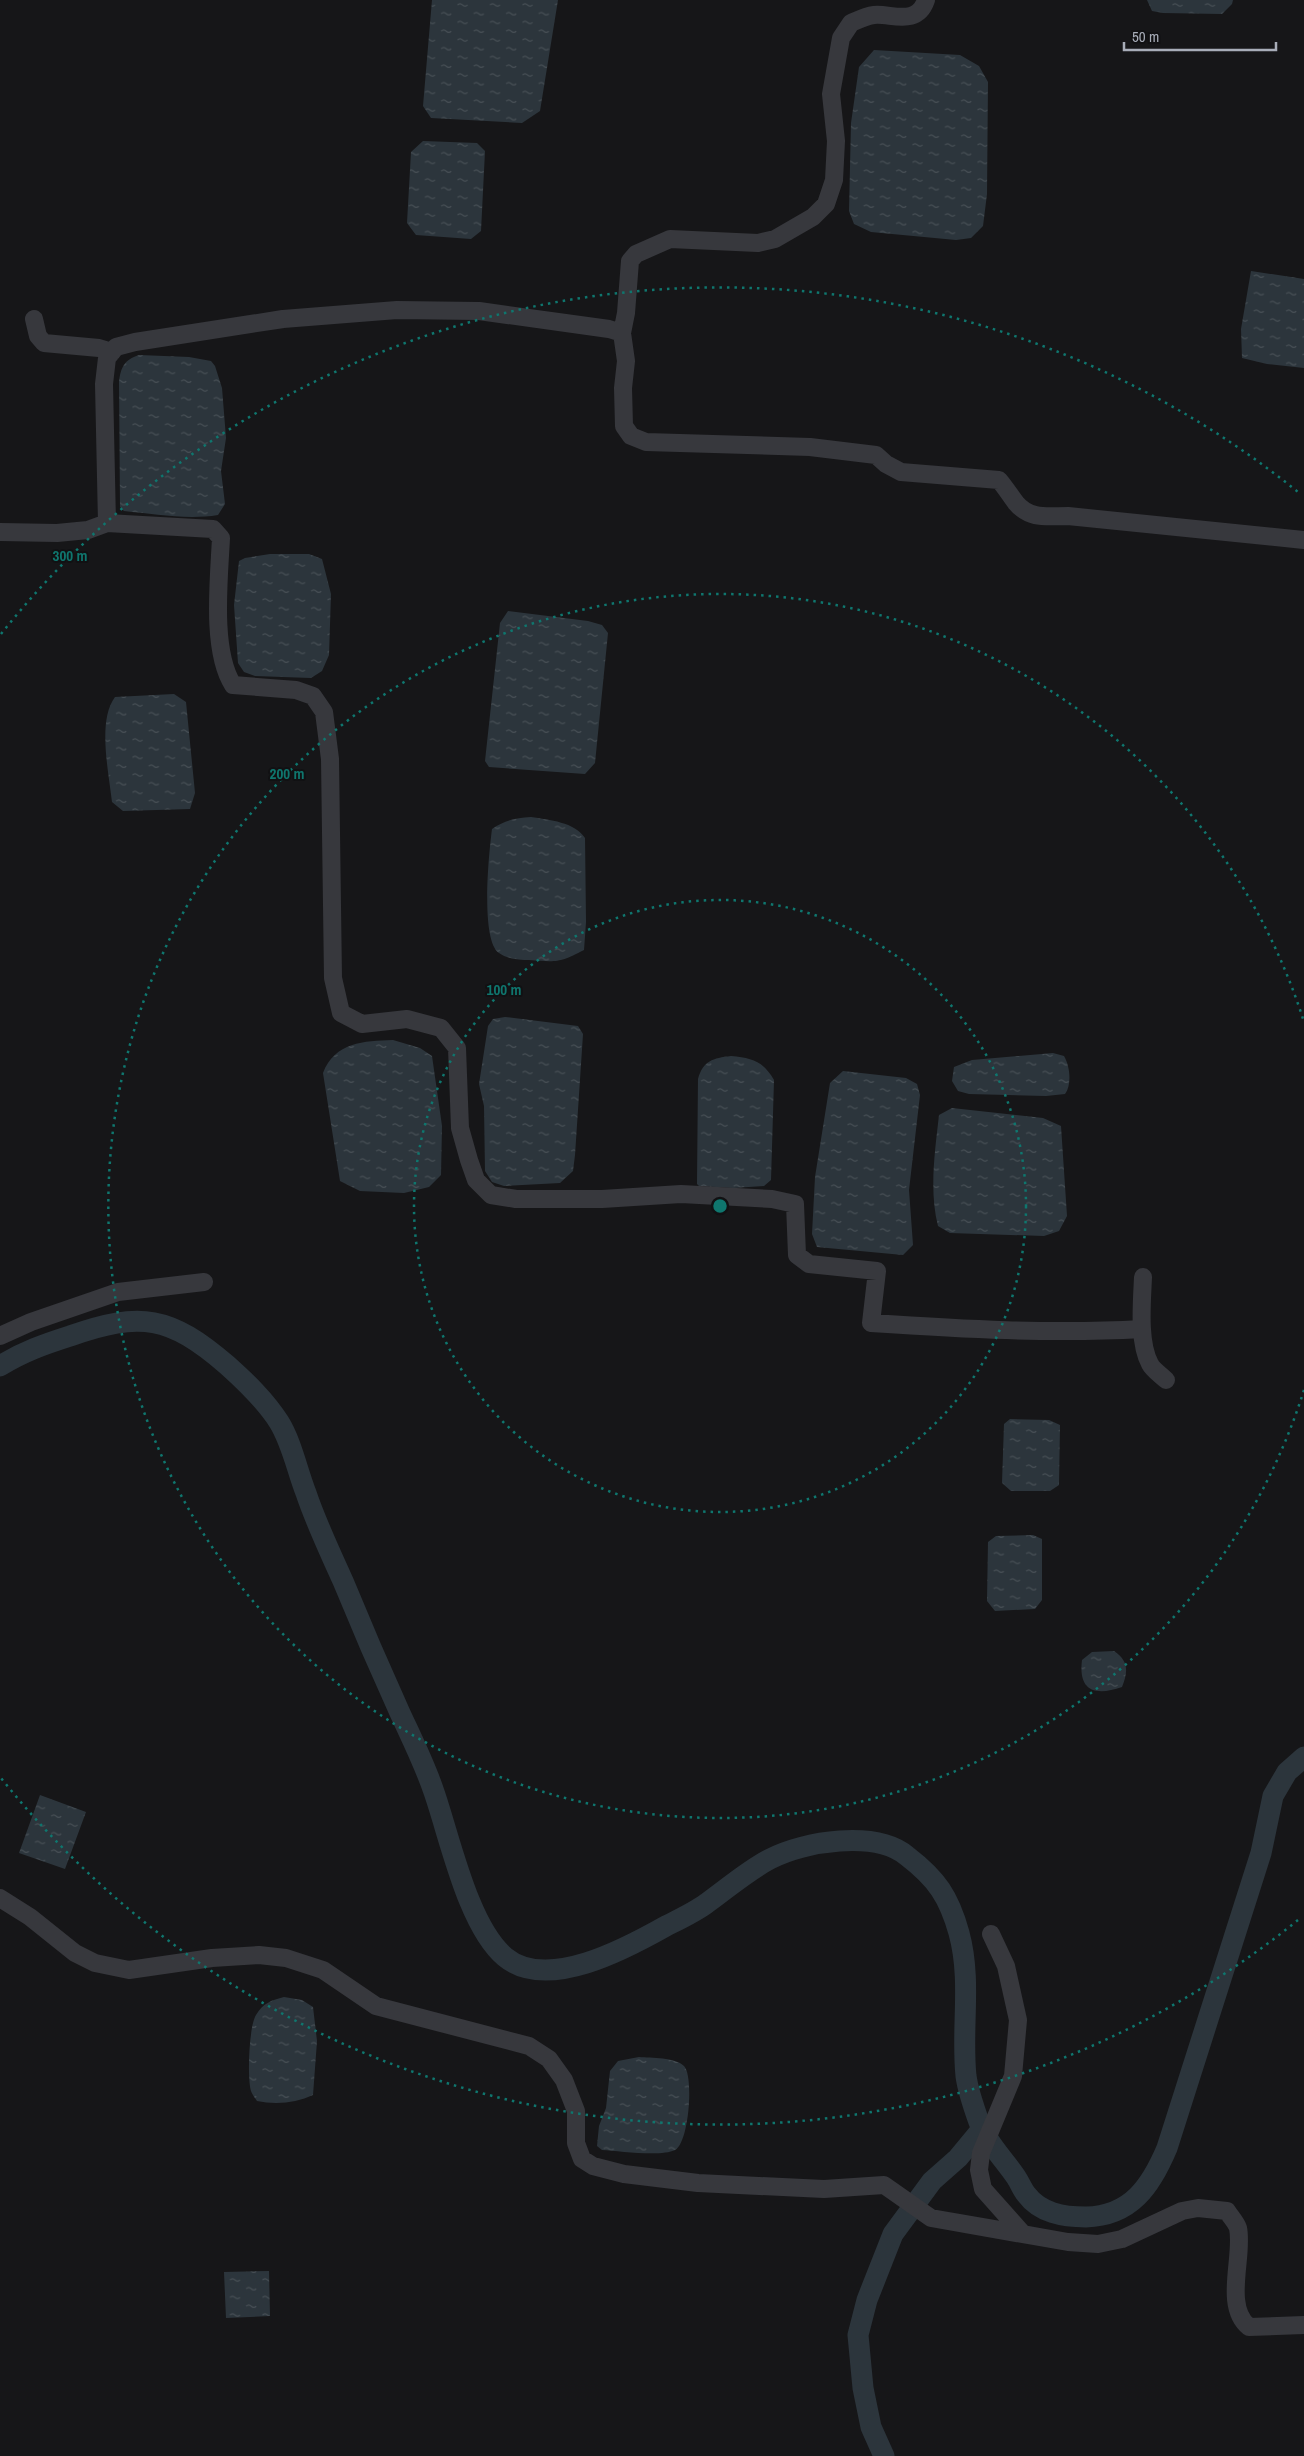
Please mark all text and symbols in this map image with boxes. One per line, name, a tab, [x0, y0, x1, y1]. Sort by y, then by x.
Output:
scale bar	[1124, 20, 1276, 52]
text: 50 m	[1132, 26, 1159, 47]
text: 300 m	[53, 545, 87, 566]
text: 200 m	[270, 763, 304, 784]
text: 100 m	[487, 979, 521, 1000]
centre of rings	[711, 1197, 729, 1215]

